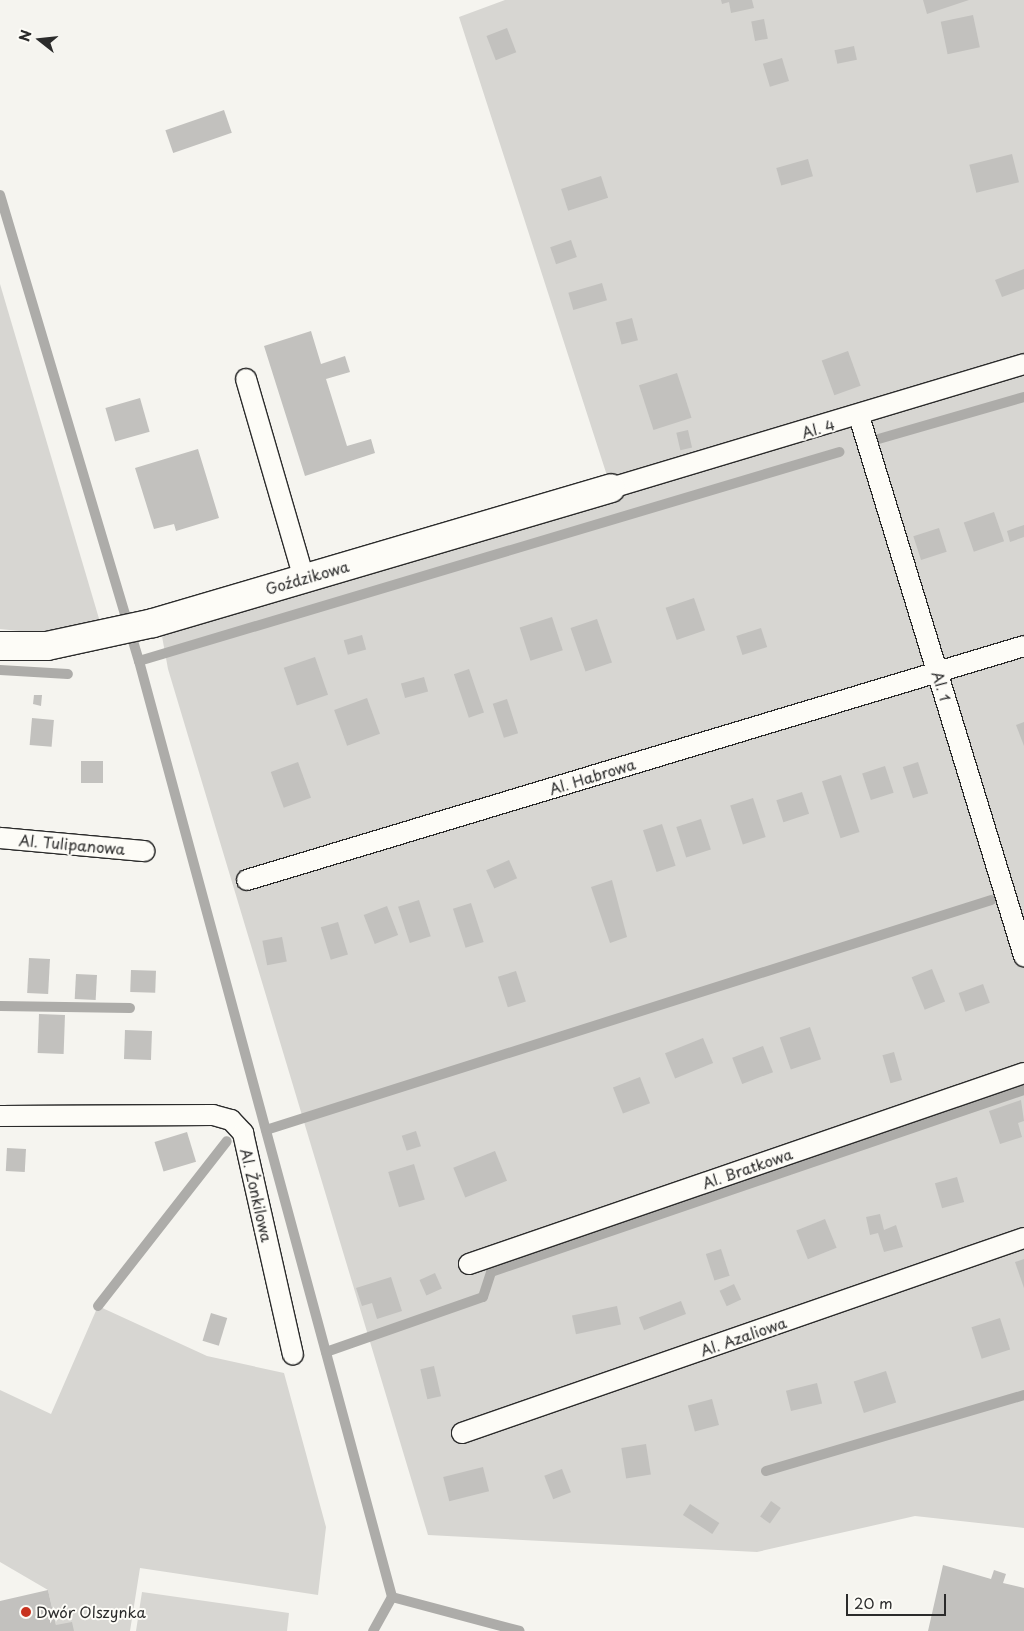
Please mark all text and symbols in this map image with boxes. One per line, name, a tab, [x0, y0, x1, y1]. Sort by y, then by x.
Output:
north arrow	[15, 15, 65, 65]
text: N	[13, 28, 37, 44]
street label: Al. 4	[799, 415, 837, 441]
street label: Goździkowa	[263, 556, 351, 598]
street label: Al. 1	[929, 668, 955, 704]
street label: Al. Habrowa	[546, 754, 638, 798]
street label: Al. Tulipanowa	[18, 830, 126, 858]
street label: Al. Bratkowa	[699, 1144, 795, 1192]
street label: Al. Żonkilowa	[237, 1146, 277, 1244]
street label: Al. Azaliowa	[697, 1313, 789, 1359]
scale bar	[849, 1584, 949, 1616]
text: 20 m	[854, 1591, 893, 1614]
place label: Dwór Olszynka	[36, 1603, 146, 1621]
marker: Dwór Olszynka	[20, 1606, 32, 1618]

